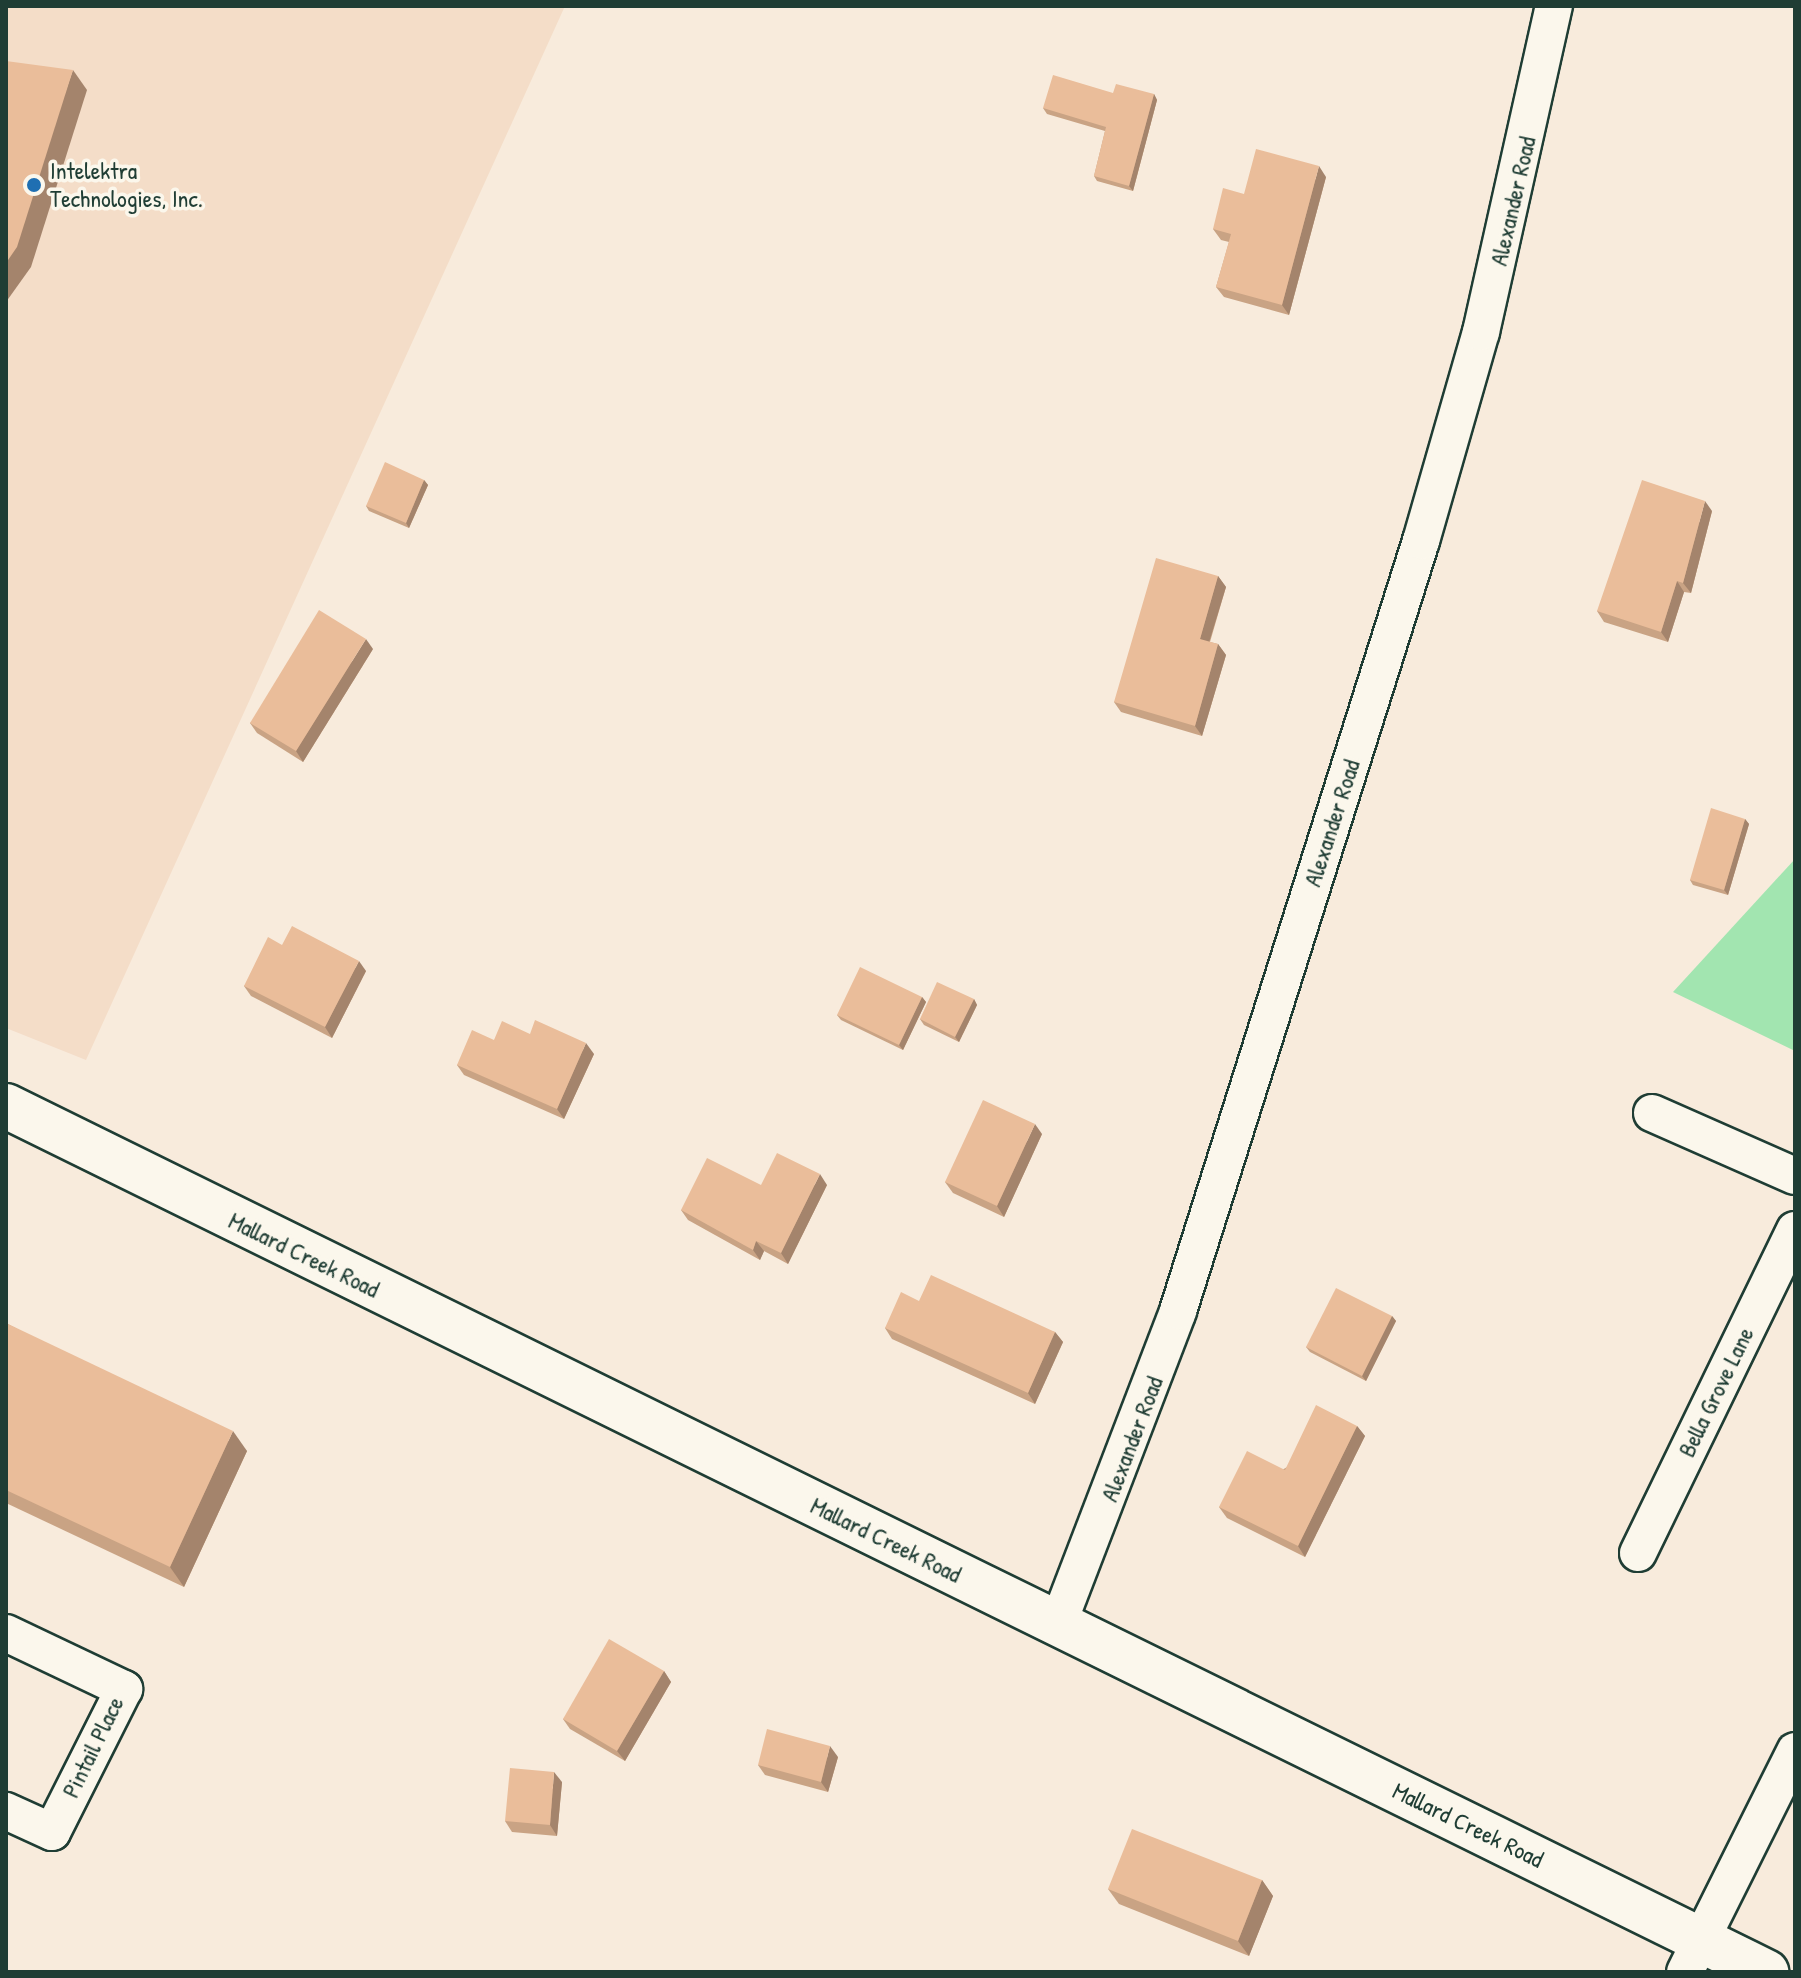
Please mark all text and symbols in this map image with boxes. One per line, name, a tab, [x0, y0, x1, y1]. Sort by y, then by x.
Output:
street label: Alexander Road	[1484, 134, 1542, 268]
place label: Intelektra Technologies, Inc.	[50, 157, 203, 213]
marker: Intelektra Technologies, Inc.	[25, 176, 43, 194]
street label: Alexander Road	[1298, 756, 1366, 890]
street label: Mallard Creek Road	[224, 1206, 384, 1304]
street label: Bella Grove Lane	[1672, 1322, 1760, 1462]
street label: Alexander Road	[1095, 1372, 1169, 1506]
street label: Mallard Creek Road	[806, 1491, 966, 1589]
street label: Pintail Place	[56, 1692, 130, 1802]
street label: Mallard Creek Road	[1388, 1776, 1548, 1874]

